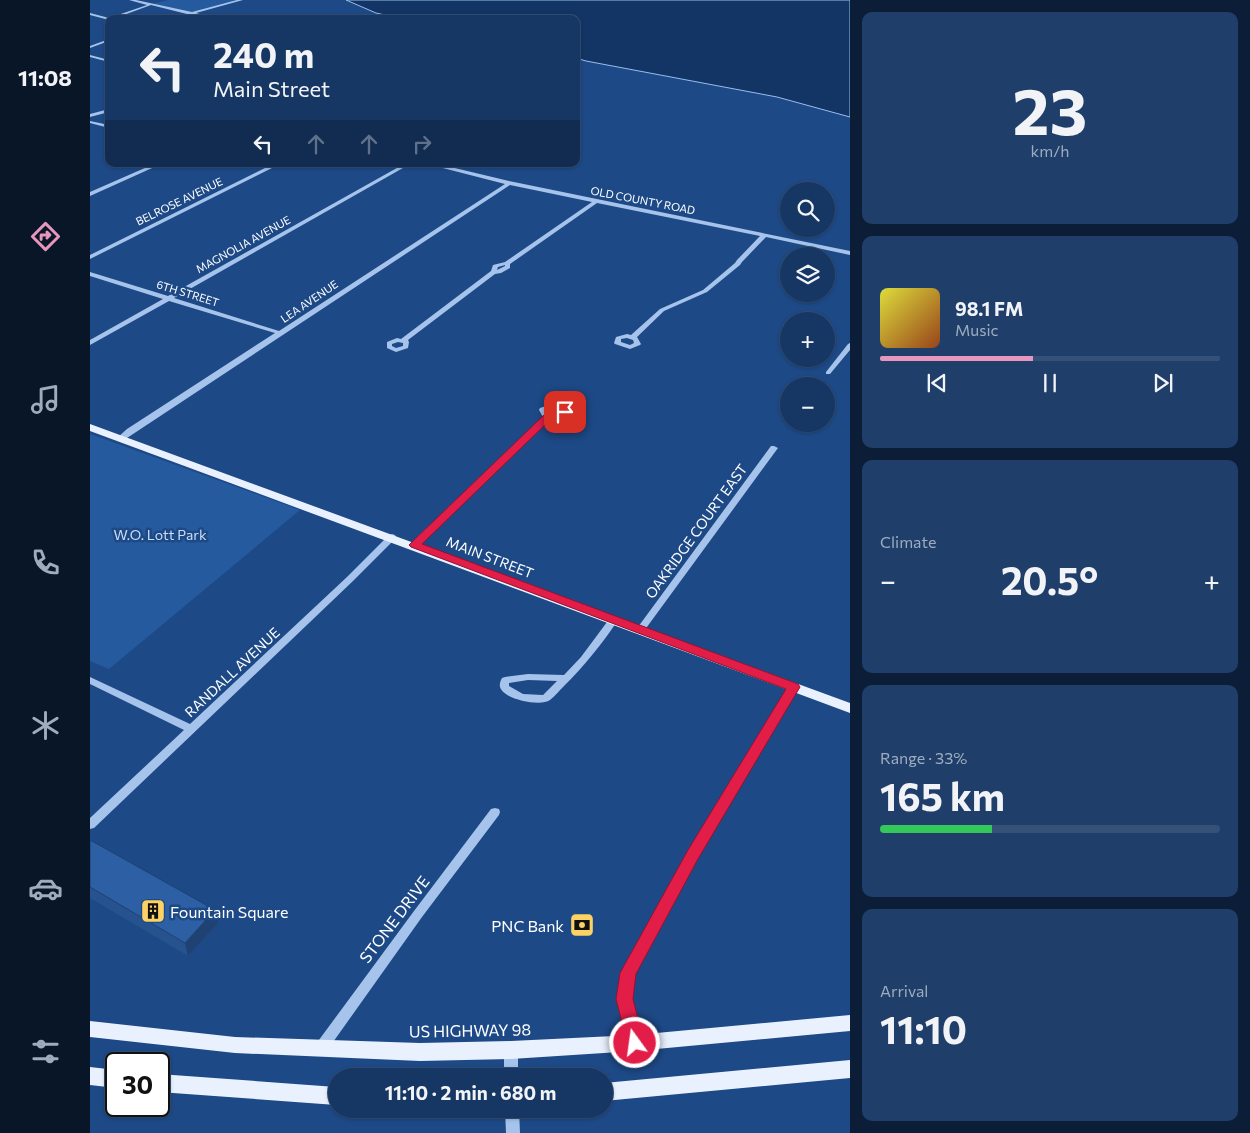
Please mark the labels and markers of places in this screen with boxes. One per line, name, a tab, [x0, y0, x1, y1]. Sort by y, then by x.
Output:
pin	[544, 391, 586, 433]
building icon: Fountain Square	[140, 898, 166, 924]
place label: Fountain Square	[170, 902, 288, 921]
bank icon: PNC Bank	[569, 912, 595, 938]
place label: PNC Bank	[491, 916, 564, 935]

